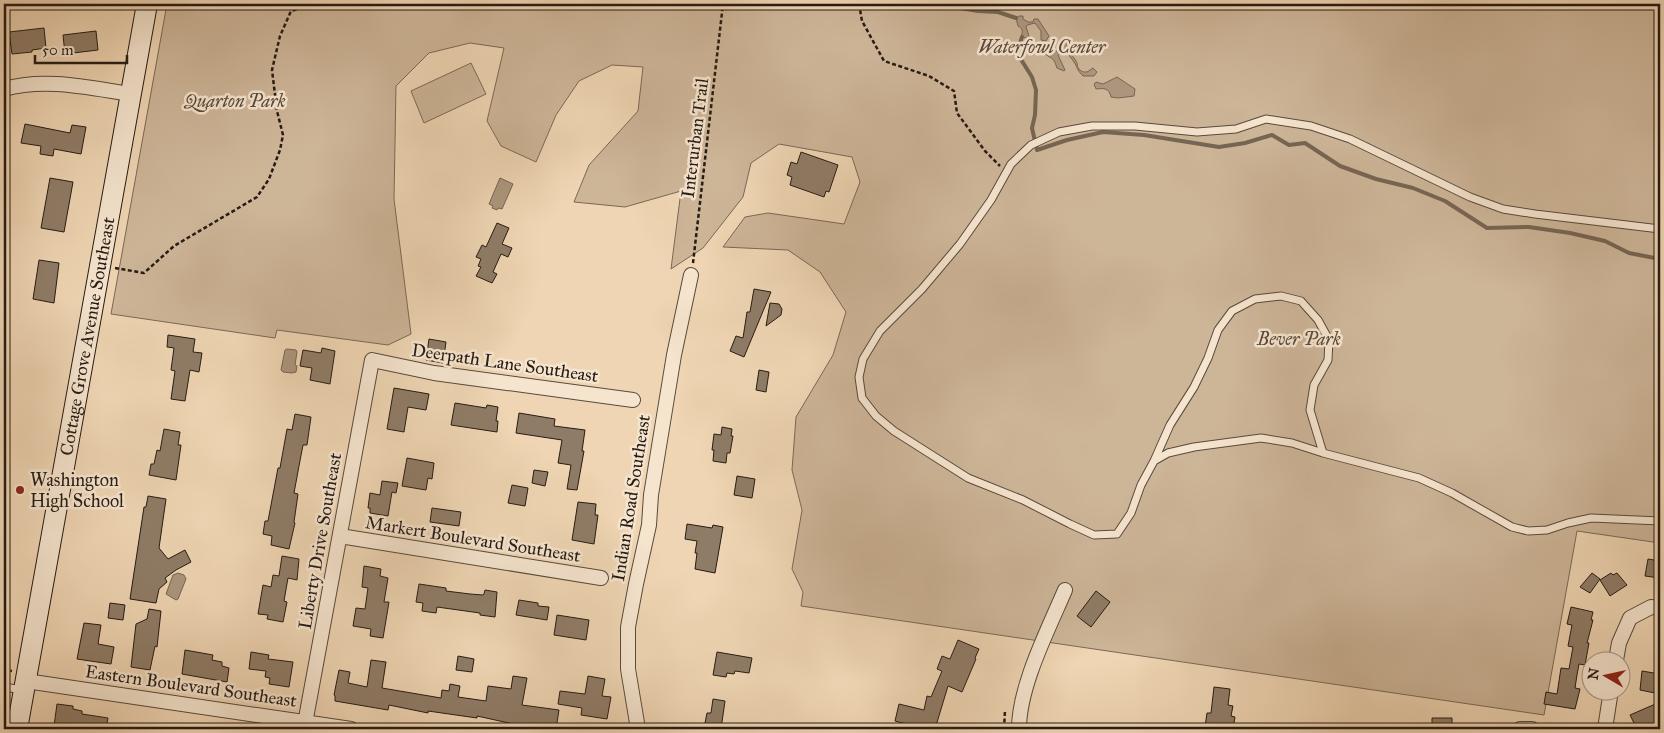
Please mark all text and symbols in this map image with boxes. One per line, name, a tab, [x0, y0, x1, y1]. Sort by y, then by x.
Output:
scale bar	[35, 32, 128, 64]
park label: Waterfowl Center	[978, 36, 1107, 58]
text: 50 m	[42, 41, 74, 59]
street label: Interurban Trail	[677, 77, 713, 199]
park label: Quarton Park	[183, 90, 286, 112]
street label: Cottage Grove Avenue Southeast	[55, 215, 120, 457]
park label: Bever Park	[1256, 328, 1341, 350]
street label: Deerpath Lane Southeast	[410, 339, 600, 387]
street label: Indian Road Southeast	[607, 413, 655, 583]
street label: Liberty Drive Southeast	[294, 450, 346, 631]
place label: Washington High School	[30, 469, 124, 513]
marker: Washington High School	[14, 484, 26, 496]
street label: Markert Boulevard Southeast	[364, 511, 583, 567]
north arrow	[1582, 650, 1632, 700]
street label: Eastern Boulevard Southeast	[84, 660, 299, 712]
text: N	[1584, 667, 1603, 681]

